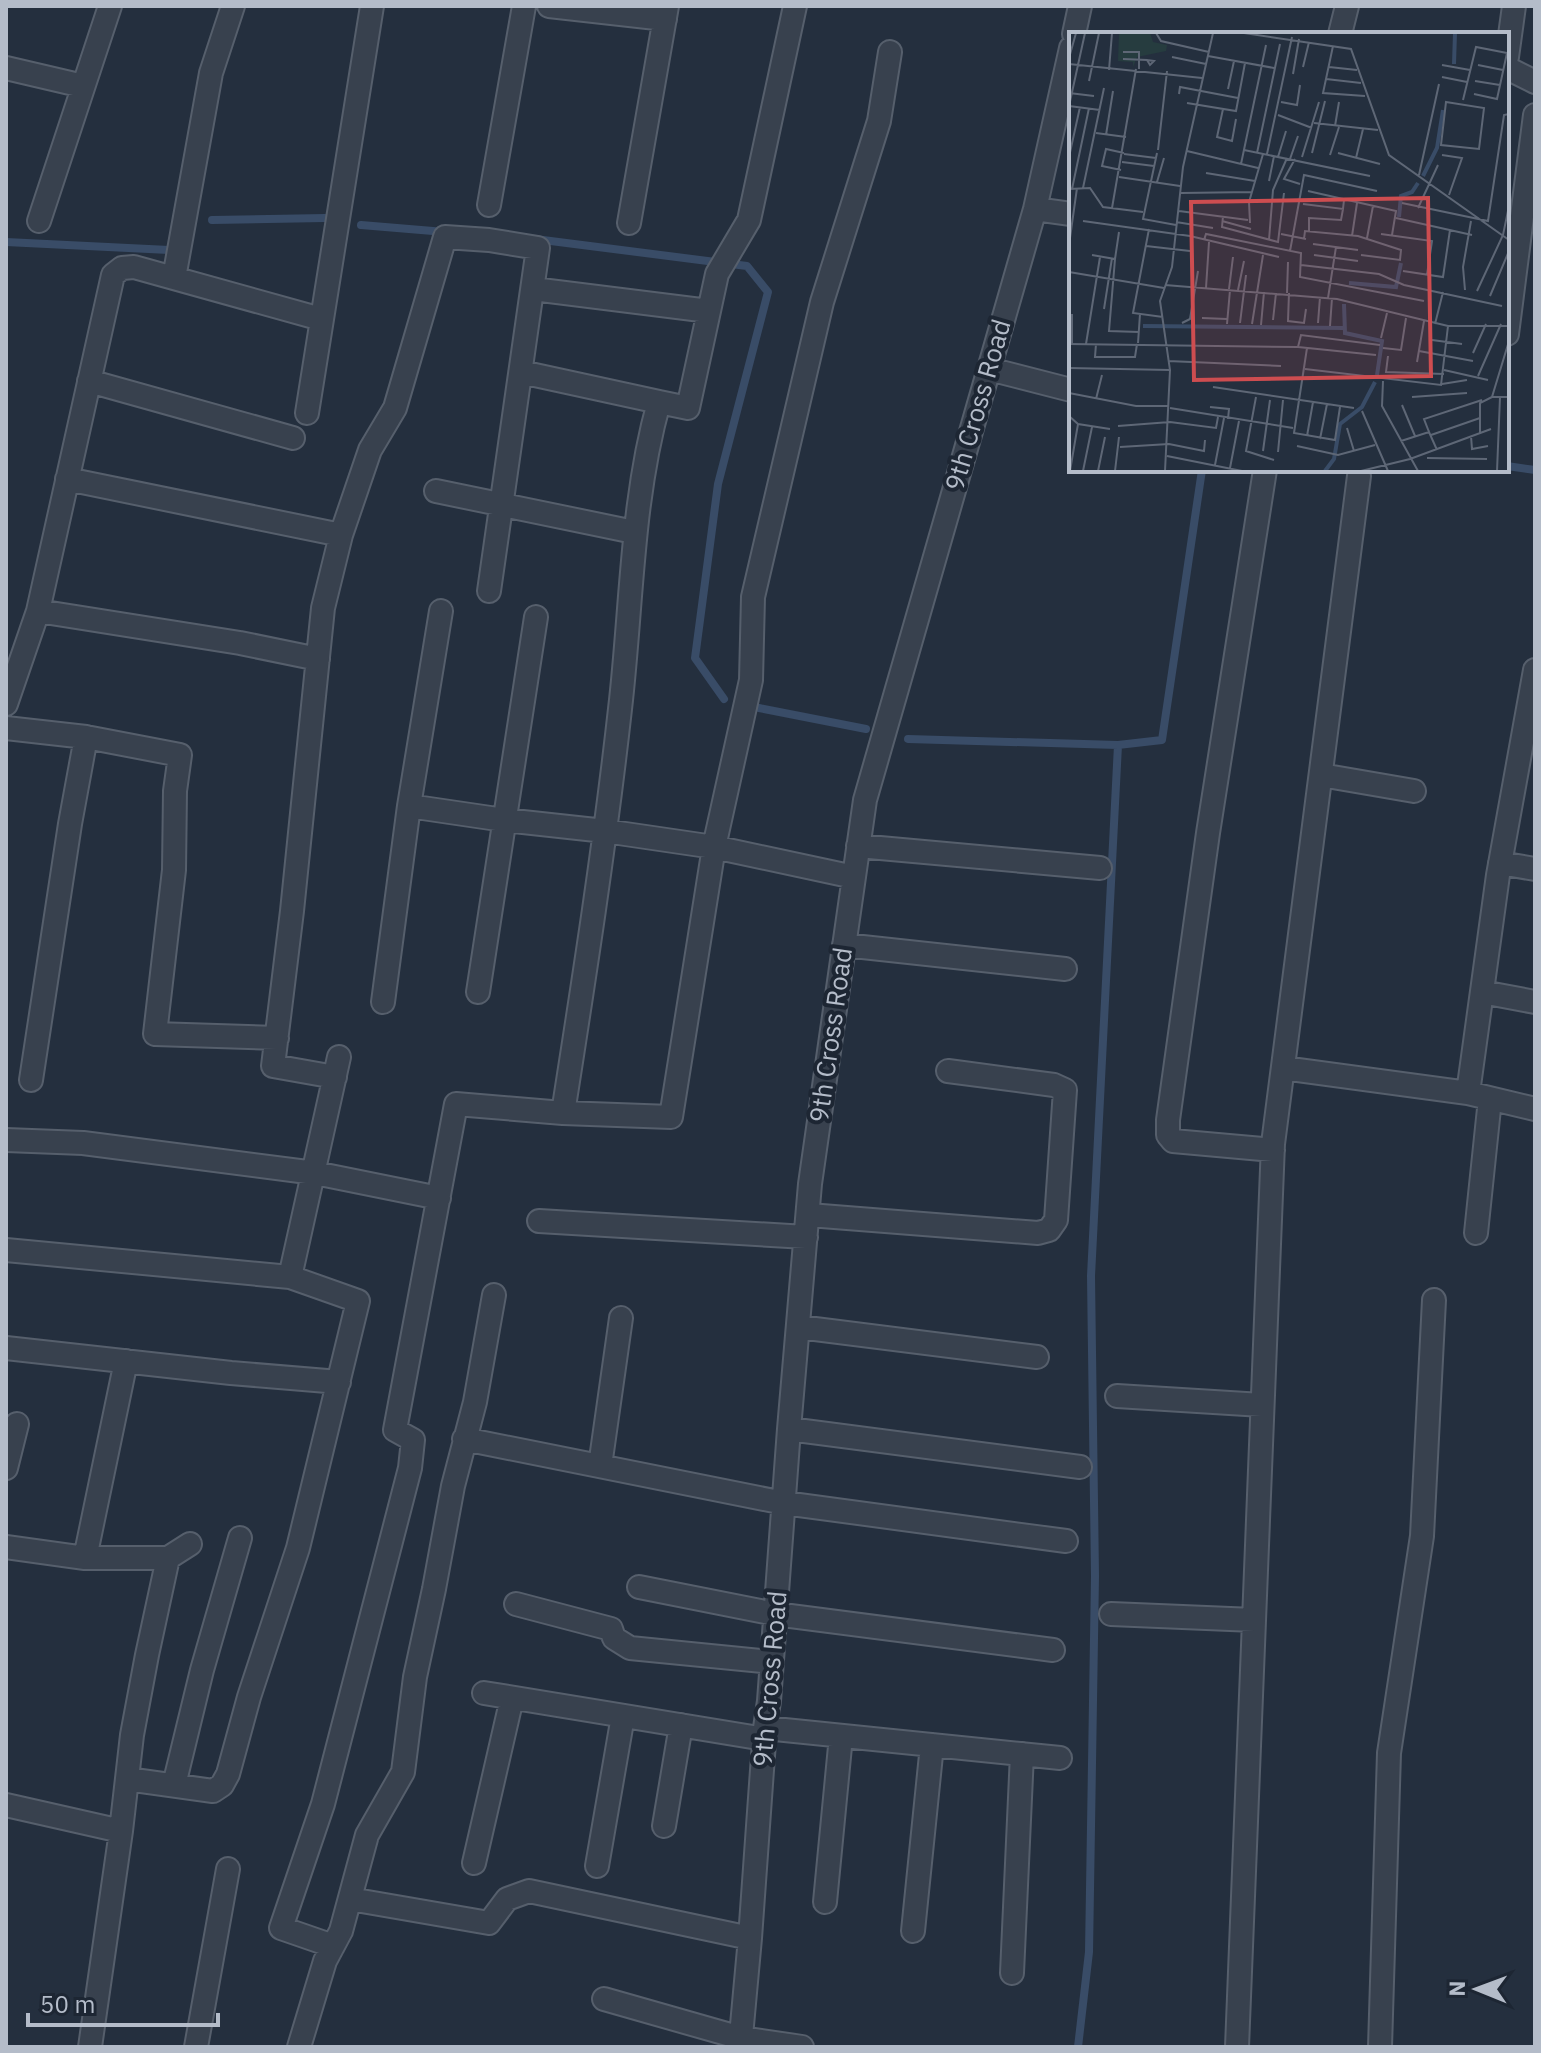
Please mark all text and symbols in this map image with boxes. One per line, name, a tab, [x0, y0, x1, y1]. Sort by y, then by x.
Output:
inset map	[1069, 32, 1509, 472]
street label: 9th Cross Road	[936, 315, 1018, 494]
street label: 9th Cross Road	[801, 945, 859, 1125]
street label: 9th Cross Road	[744, 1589, 794, 1768]
north arrow	[1437, 1949, 1517, 2029]
scale bar	[28, 1977, 218, 2027]
text: N	[1442, 1980, 1471, 1997]
text: 50 m	[40, 1988, 95, 2020]

